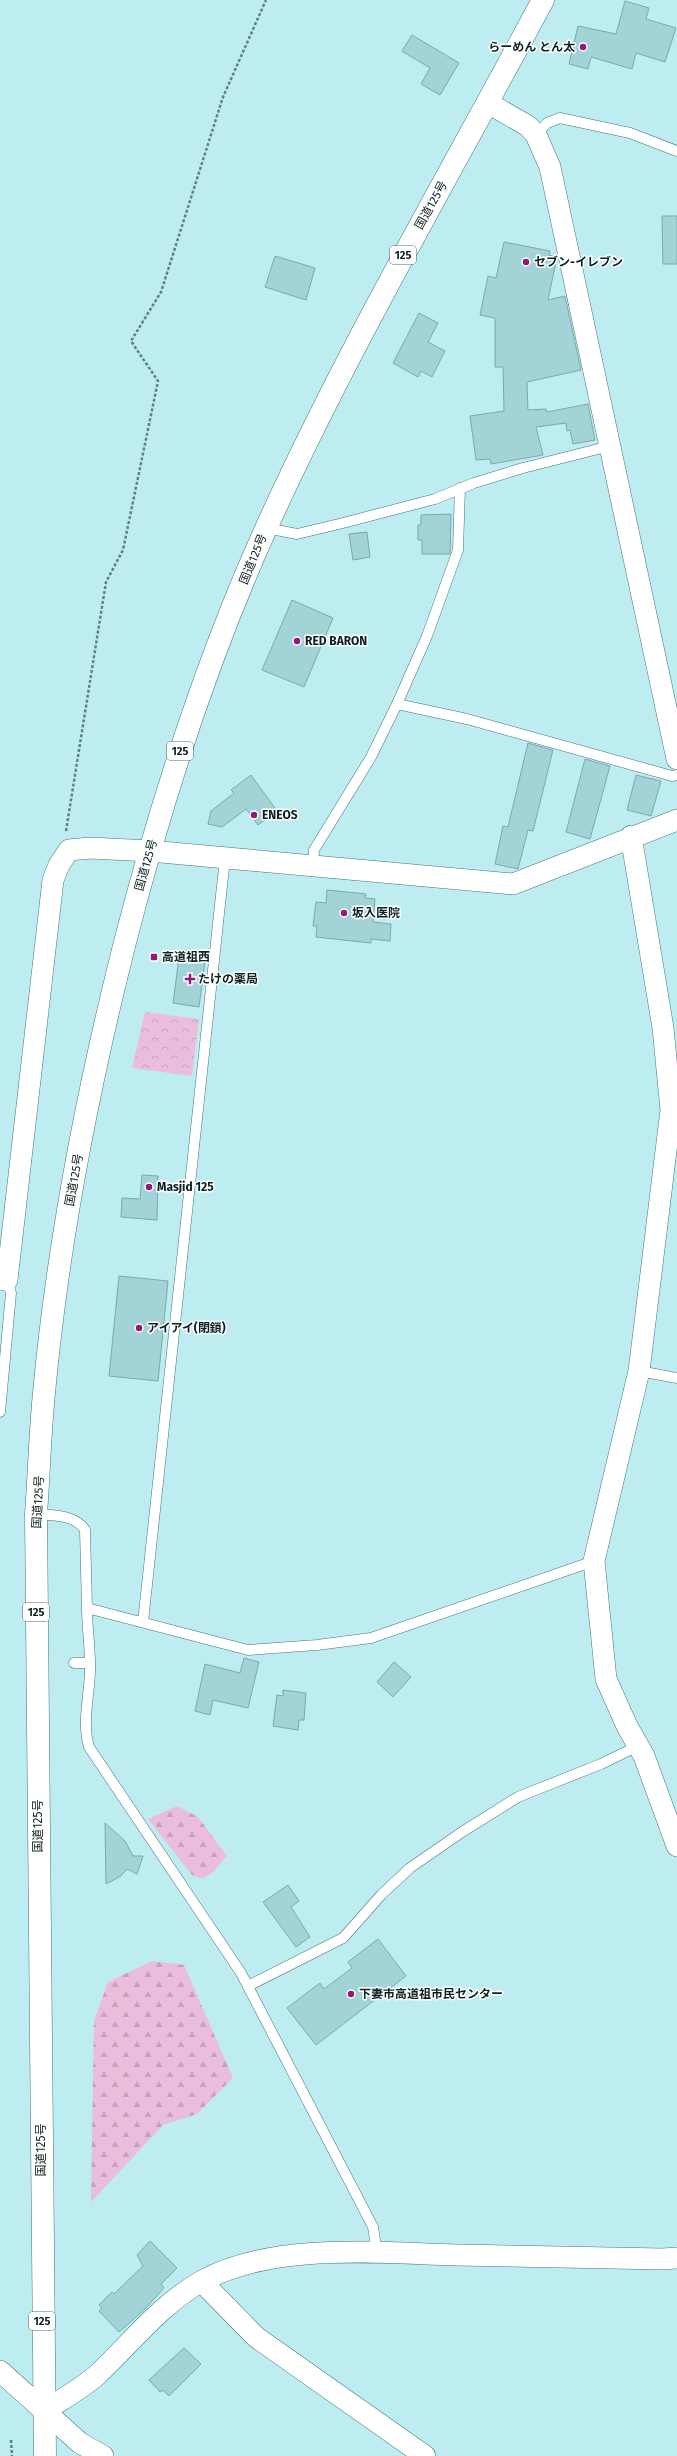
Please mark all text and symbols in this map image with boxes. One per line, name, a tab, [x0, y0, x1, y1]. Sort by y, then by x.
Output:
place label: らーめん とん太	[488, 40, 575, 54]
marker: らーめん とん太	[578, 42, 588, 52]
street label: 国道125号	[412, 178, 450, 232]
road number: 125	[390, 246, 416, 264]
place label: セブン-イレブン	[534, 255, 623, 269]
marker: セブン-イレブン	[521, 257, 531, 267]
street label: 国道125号	[237, 532, 269, 586]
place label: RED BARON	[305, 634, 367, 648]
marker: RED BARON	[292, 636, 302, 646]
road number: 125	[167, 742, 193, 760]
place label: ENEOS	[262, 808, 298, 822]
marker: ENEOS	[249, 810, 259, 820]
street label: 国道125号	[132, 838, 160, 892]
place label: 坂入医院	[352, 906, 400, 920]
marker: 坂入医院	[339, 908, 349, 918]
place label: 高道祖西	[162, 950, 210, 964]
marker: 高道祖西	[149, 952, 159, 962]
place label: たけの薬局	[198, 972, 258, 986]
marker: たけの薬局	[185, 974, 195, 984]
street label: 国道125号	[62, 1153, 86, 1207]
place label: Masjid 125	[157, 1180, 214, 1194]
marker: Masjid 125	[144, 1182, 154, 1192]
place label: アイアイ(閉鎖)	[147, 1321, 226, 1335]
marker: アイアイ(閉鎖)	[134, 1323, 144, 1333]
street label: 国道125号	[30, 1475, 46, 1529]
road number: 125	[23, 1603, 49, 1621]
street label: 国道125号	[31, 1799, 45, 1853]
place label: 下妻市高道祖市民センター	[359, 1987, 503, 2001]
marker: 下妻市高道祖市民センター	[346, 1989, 356, 1999]
street label: 国道125号	[34, 2123, 48, 2177]
road number: 125	[29, 2312, 55, 2330]

